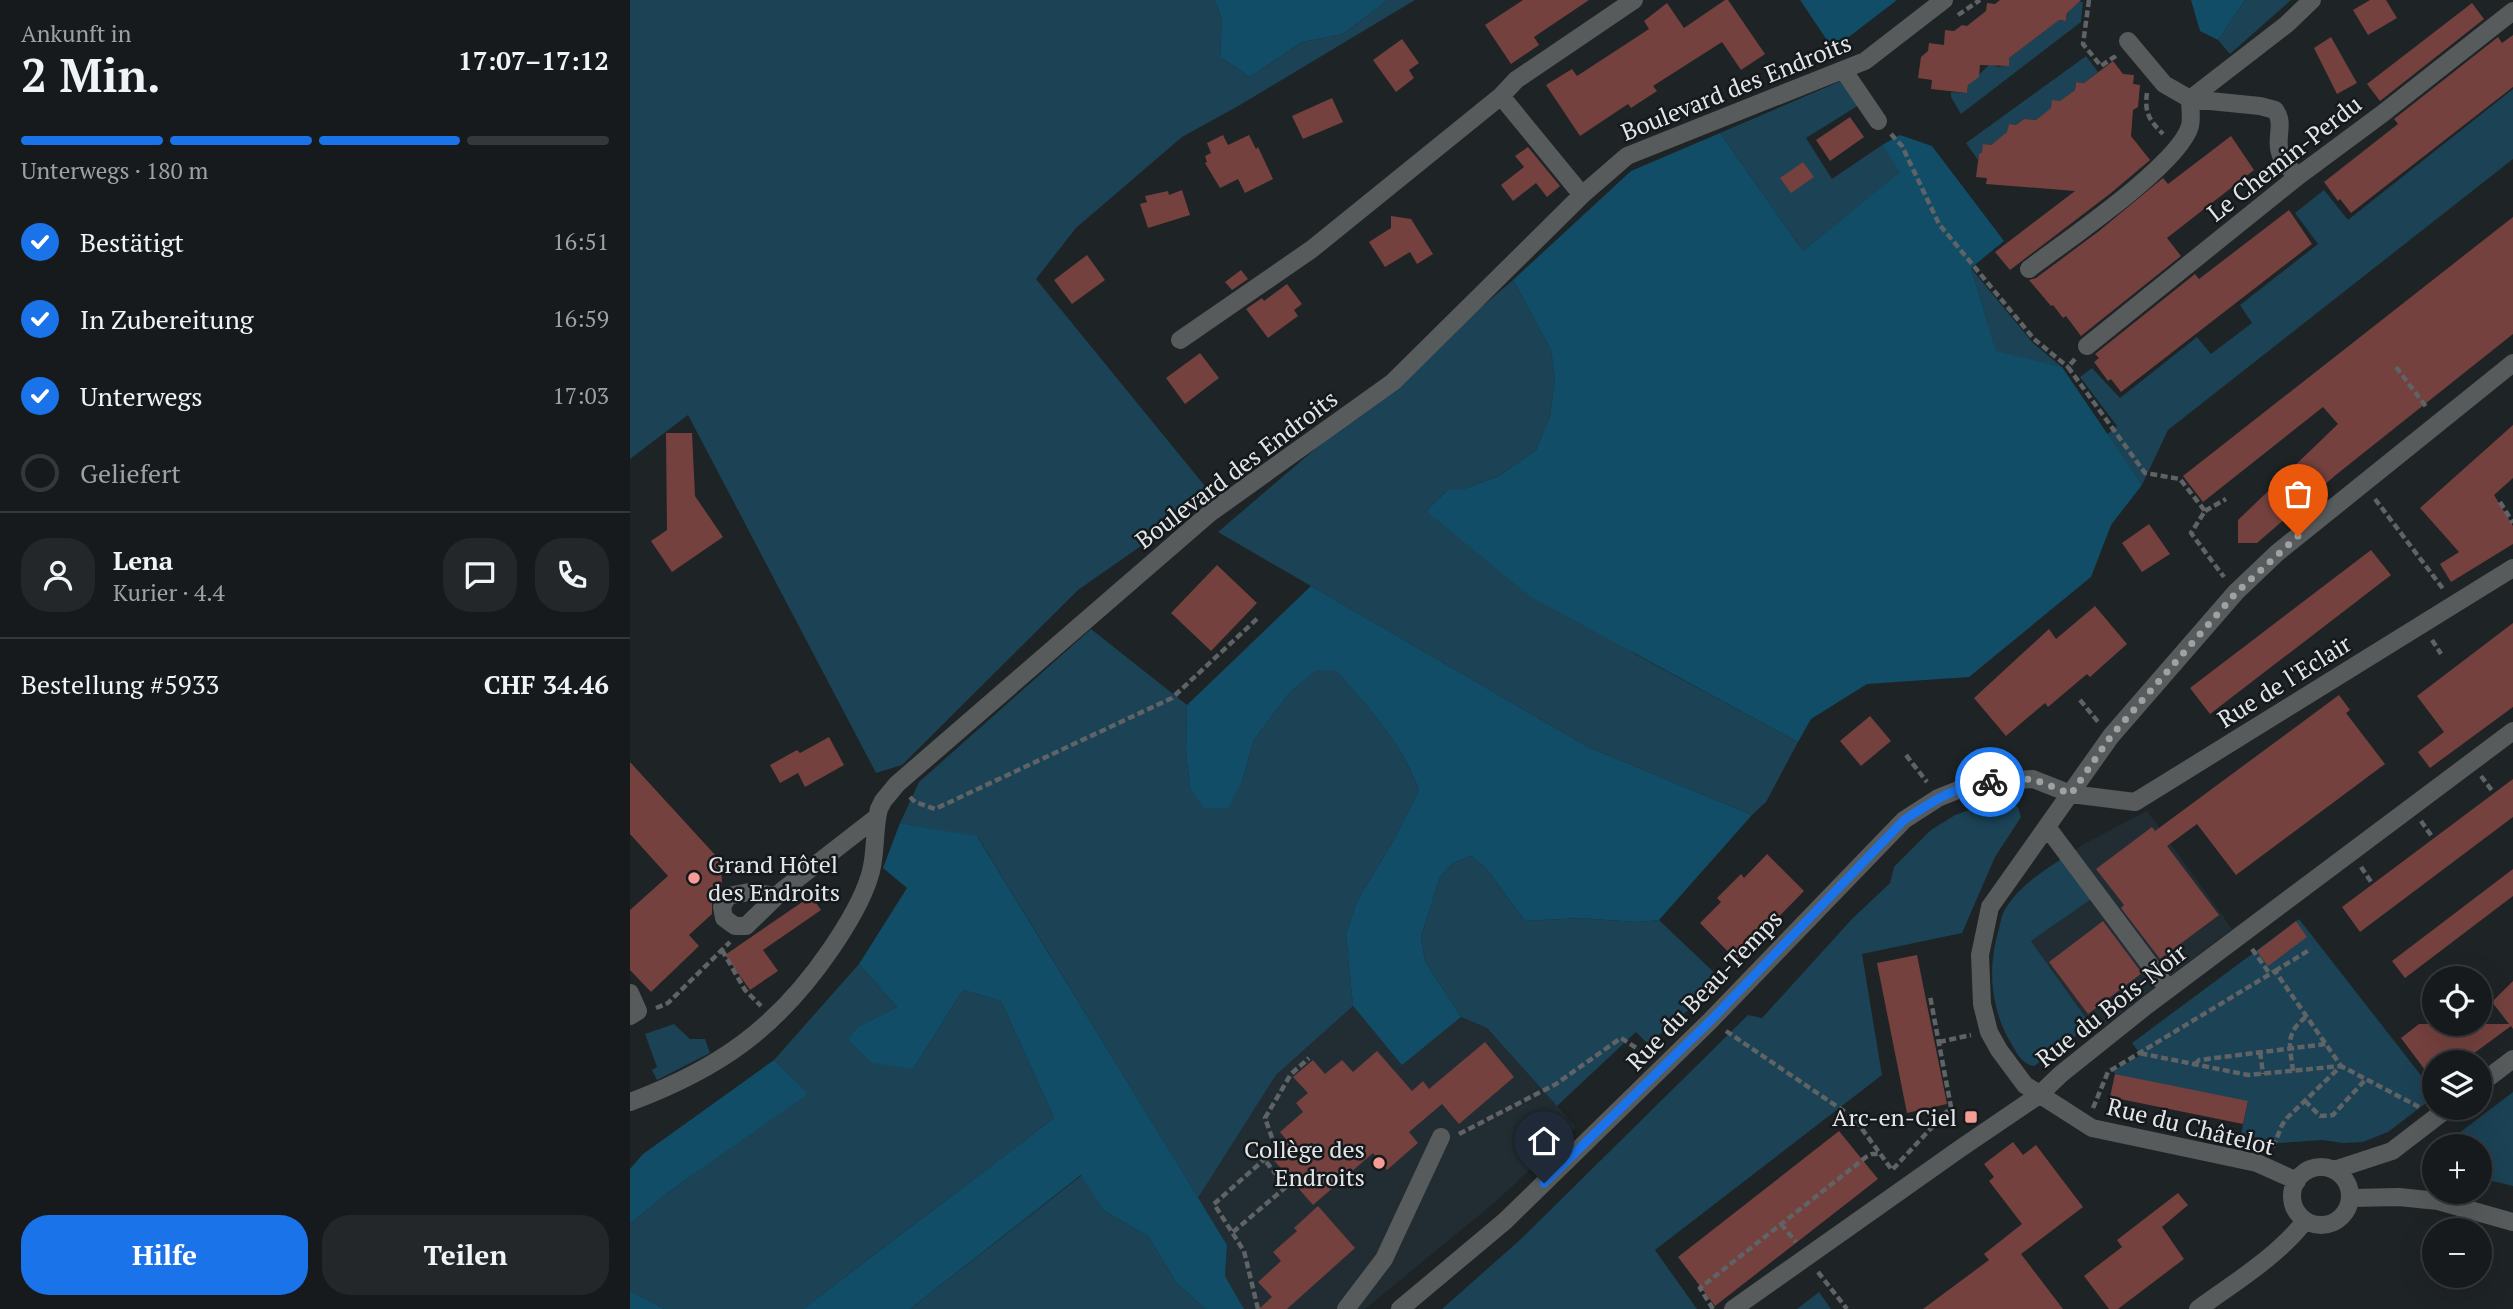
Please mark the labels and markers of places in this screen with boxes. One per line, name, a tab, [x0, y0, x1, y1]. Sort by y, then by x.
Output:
pin	[2268, 464, 2328, 536]
place label: Grand Hôtel des Endroits	[708, 848, 840, 908]
marker: Grand Hôtel des Endroits	[686, 870, 702, 886]
place label: Arc-en-Ciel	[1832, 1101, 1957, 1133]
marker: Arc-en-Ciel	[1963, 1109, 1979, 1125]
pin	[1514, 1111, 1574, 1183]
place label: Collège des Endroits	[1244, 1133, 1365, 1193]
marker: Collège des Endroits	[1371, 1155, 1387, 1171]

